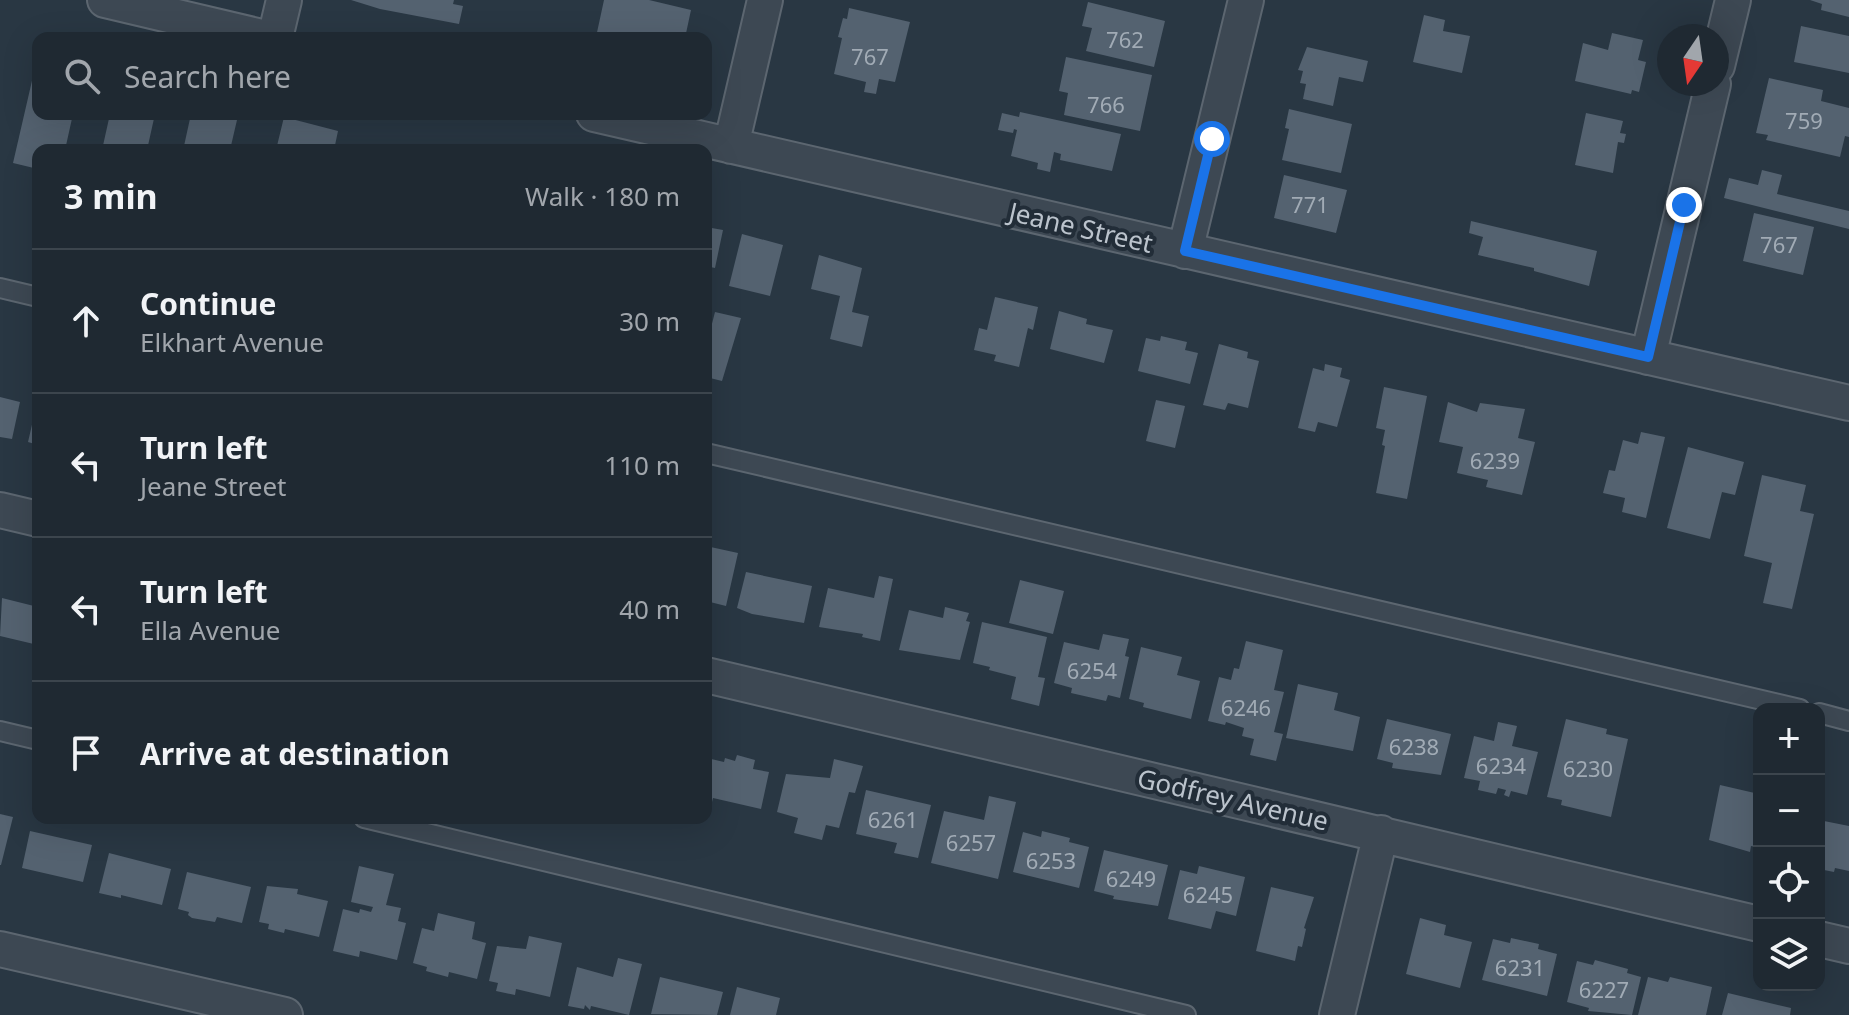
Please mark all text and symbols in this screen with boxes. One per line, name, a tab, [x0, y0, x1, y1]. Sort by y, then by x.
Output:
house number: 762	[1106, 24, 1144, 54]
north arrow	[1657, 24, 1729, 96]
search box	[32, 32, 712, 120]
house number: 767	[851, 41, 889, 71]
icon: search	[60, 54, 104, 98]
text: Search here	[124, 56, 291, 97]
house number: 766	[1087, 89, 1125, 119]
house number: 759	[1785, 105, 1823, 135]
route start	[1194, 121, 1230, 157]
text: 3 min	[64, 173, 158, 219]
text: Walk · 180 m	[525, 178, 680, 214]
route end	[1666, 187, 1702, 223]
house number: 771	[1291, 189, 1329, 219]
street label: Jeane Street	[1003, 192, 1156, 261]
house number: 767	[1760, 229, 1798, 259]
text: Continue	[140, 283, 276, 324]
icon: ahead	[64, 299, 108, 343]
text: 30 m	[619, 303, 680, 339]
text: Elkhart Avenue	[140, 324, 324, 360]
text: Turn left	[140, 427, 268, 468]
icon: left	[64, 443, 108, 487]
house number: 6239	[1470, 445, 1520, 475]
text: 110 m	[604, 447, 680, 483]
text: Jeane Street	[140, 468, 286, 504]
text: Turn left	[140, 571, 268, 612]
icon: left	[64, 587, 108, 631]
text: 40 m	[619, 591, 680, 627]
text: Ella Avenue	[140, 612, 281, 648]
house number: 6254	[1067, 655, 1118, 685]
house number: 6246	[1221, 692, 1271, 722]
map controls	[1753, 703, 1825, 991]
button: +	[1753, 703, 1825, 775]
icon: arrive	[64, 731, 108, 775]
house number: 6238	[1389, 731, 1439, 761]
text: Arrive at destination	[140, 733, 450, 774]
house number: 6234	[1476, 750, 1527, 780]
house number: 6230	[1563, 753, 1613, 783]
street label: Godfrey Avenue	[1134, 759, 1332, 839]
button: −	[1753, 775, 1825, 847]
house number: 6261	[868, 804, 918, 834]
house number: 6257	[946, 827, 996, 857]
house number: 6253	[1026, 845, 1076, 875]
button: locate	[1753, 847, 1825, 919]
house number: 6249	[1106, 863, 1156, 893]
house number: 6245	[1183, 879, 1233, 909]
button: layers	[1753, 919, 1825, 991]
house number: 6231	[1495, 952, 1545, 982]
house number: 6227	[1579, 974, 1629, 1004]

